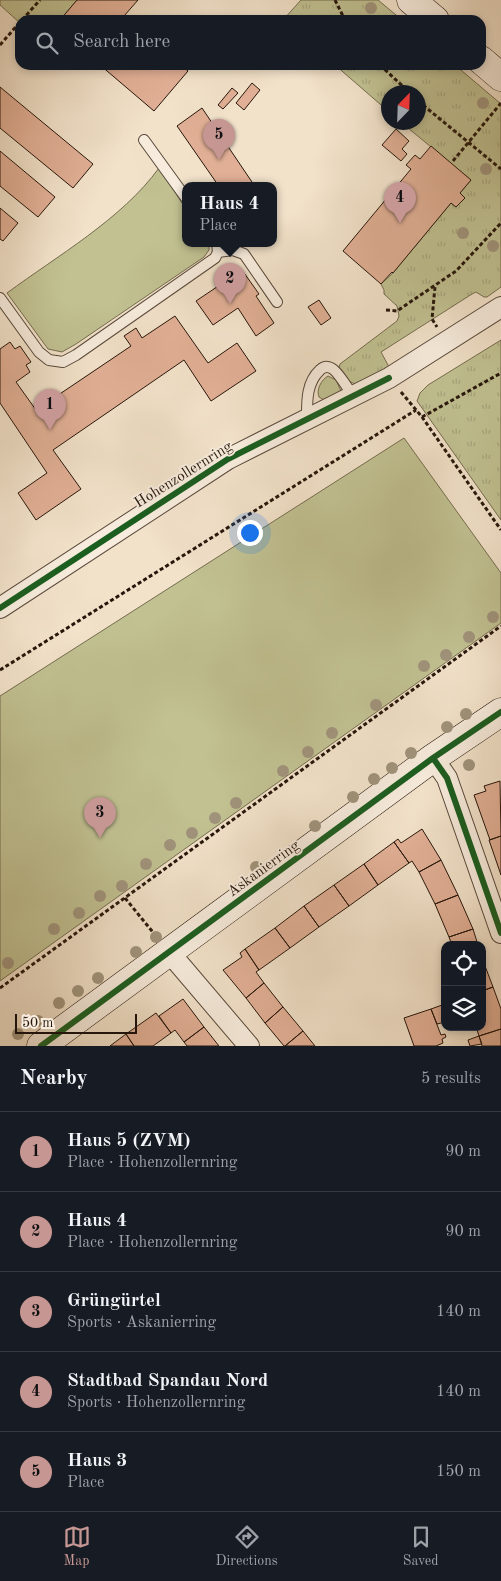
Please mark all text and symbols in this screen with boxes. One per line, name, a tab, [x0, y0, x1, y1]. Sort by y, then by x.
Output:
search box	[15, 15, 486, 70]
icon: search	[33, 29, 61, 57]
text: Search here	[73, 33, 170, 52]
north arrow	[381, 85, 426, 130]
pin: 5	[203, 119, 235, 160]
popup	[182, 182, 277, 247]
pin: 4	[384, 182, 416, 223]
text: Haus 4	[199, 195, 260, 214]
text: Place	[199, 218, 237, 234]
pin: 2	[214, 263, 246, 304]
pin: 1	[34, 389, 66, 430]
street label: Hohenzollernring	[132, 439, 235, 511]
your location	[237, 520, 263, 546]
pin: 3	[84, 797, 116, 838]
street label: Askanierring	[225, 838, 303, 900]
map controls	[441, 941, 486, 1031]
button: locate	[441, 941, 486, 986]
button: layers	[441, 986, 486, 1031]
scale bar	[15, 1011, 138, 1034]
text: 50 m	[22, 1016, 53, 1030]
text: Nearby	[20, 1068, 88, 1089]
text: 5 results	[421, 1071, 481, 1087]
text: Haus 5 (ZVM)	[67, 1132, 191, 1151]
text: 1	[31, 1144, 41, 1160]
text: 90 m	[445, 1144, 481, 1160]
text: Place · Hohenzollernring	[67, 1155, 237, 1171]
text: Haus 4	[67, 1212, 127, 1231]
text: 2	[31, 1224, 41, 1240]
text: 90 m	[445, 1224, 481, 1240]
text: Place · Hohenzollernring	[67, 1235, 237, 1251]
text: Grüngürtel	[67, 1292, 161, 1311]
text: 3	[31, 1304, 41, 1320]
text: 140 m	[436, 1304, 481, 1320]
text: Sports · Askanierring	[67, 1315, 216, 1331]
text: Stadtbad Spandau Nord	[67, 1372, 268, 1391]
text: 4	[31, 1384, 41, 1400]
text: 140 m	[436, 1384, 481, 1400]
text: Sports · Hohenzollernring	[67, 1395, 245, 1411]
text: Haus 3	[67, 1452, 127, 1471]
text: 5	[31, 1464, 41, 1480]
text: 150 m	[436, 1464, 481, 1480]
text: Place	[67, 1475, 104, 1491]
tab: Map	[63, 1523, 91, 1570]
tab: Directions	[216, 1523, 278, 1570]
tab: Saved	[403, 1523, 438, 1570]

